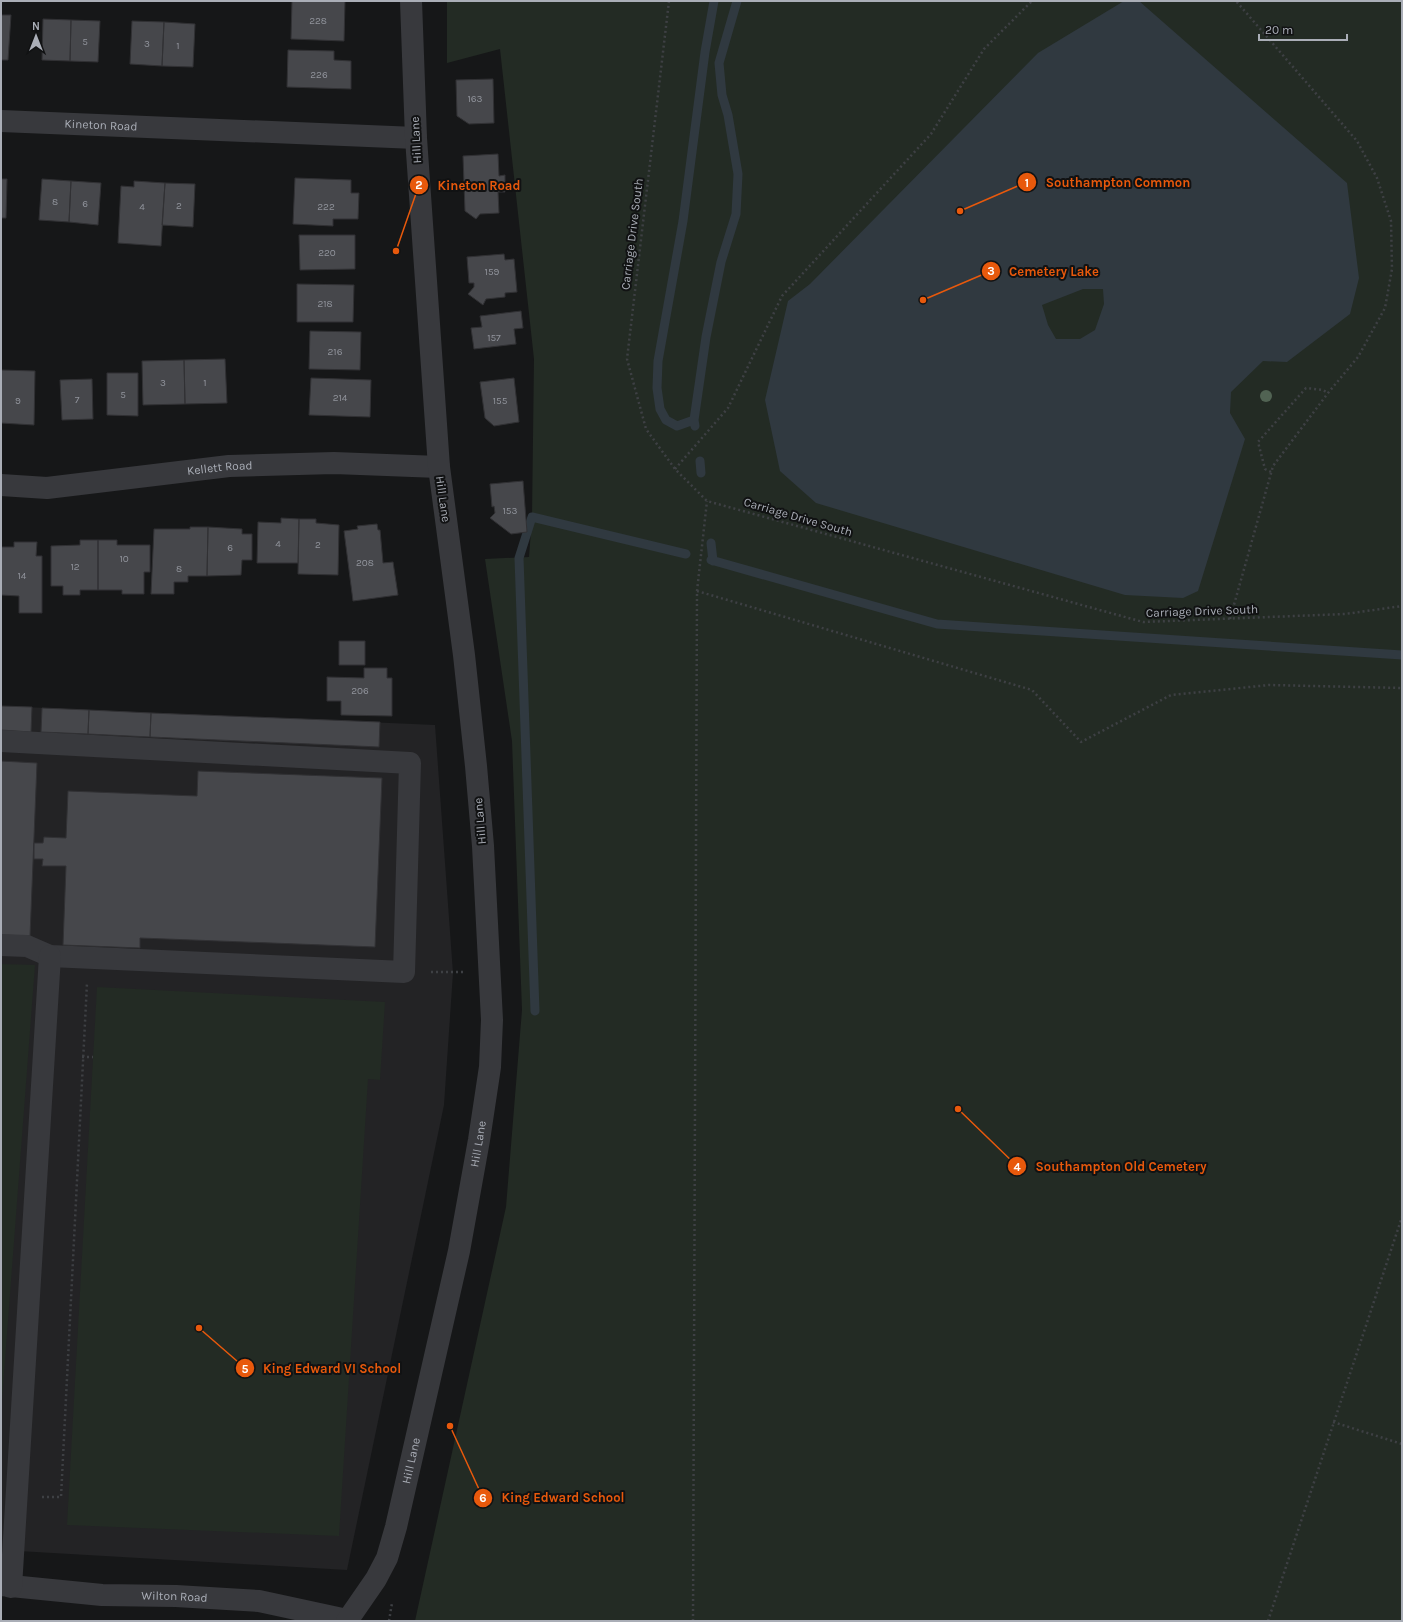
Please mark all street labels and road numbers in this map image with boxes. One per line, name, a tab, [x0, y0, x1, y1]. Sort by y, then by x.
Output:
street label: Hill Lane	[408, 116, 424, 164]
street label: Kineton Road	[64, 117, 138, 134]
street label: Carriage Drive South	[618, 177, 646, 291]
street label: Kellett Road	[186, 458, 253, 478]
street label: Hill Lane	[433, 475, 453, 523]
street label: Carriage Drive South	[742, 495, 854, 539]
street label: Carriage Drive South	[1146, 602, 1258, 620]
street label: Hill Lane	[471, 797, 489, 845]
street label: Hill Lane	[467, 1120, 489, 1168]
street label: Hill Lane	[399, 1436, 423, 1485]
street label: Wilton Road	[141, 1589, 208, 1605]

